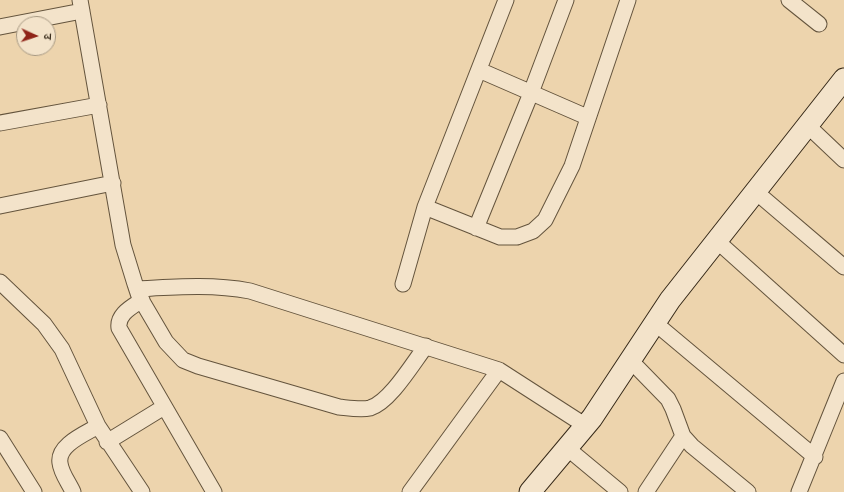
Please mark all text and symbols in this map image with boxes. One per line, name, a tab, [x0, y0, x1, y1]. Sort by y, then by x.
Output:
north arrow	[16, 16, 56, 56]
text: उ	[40, 33, 54, 40]

